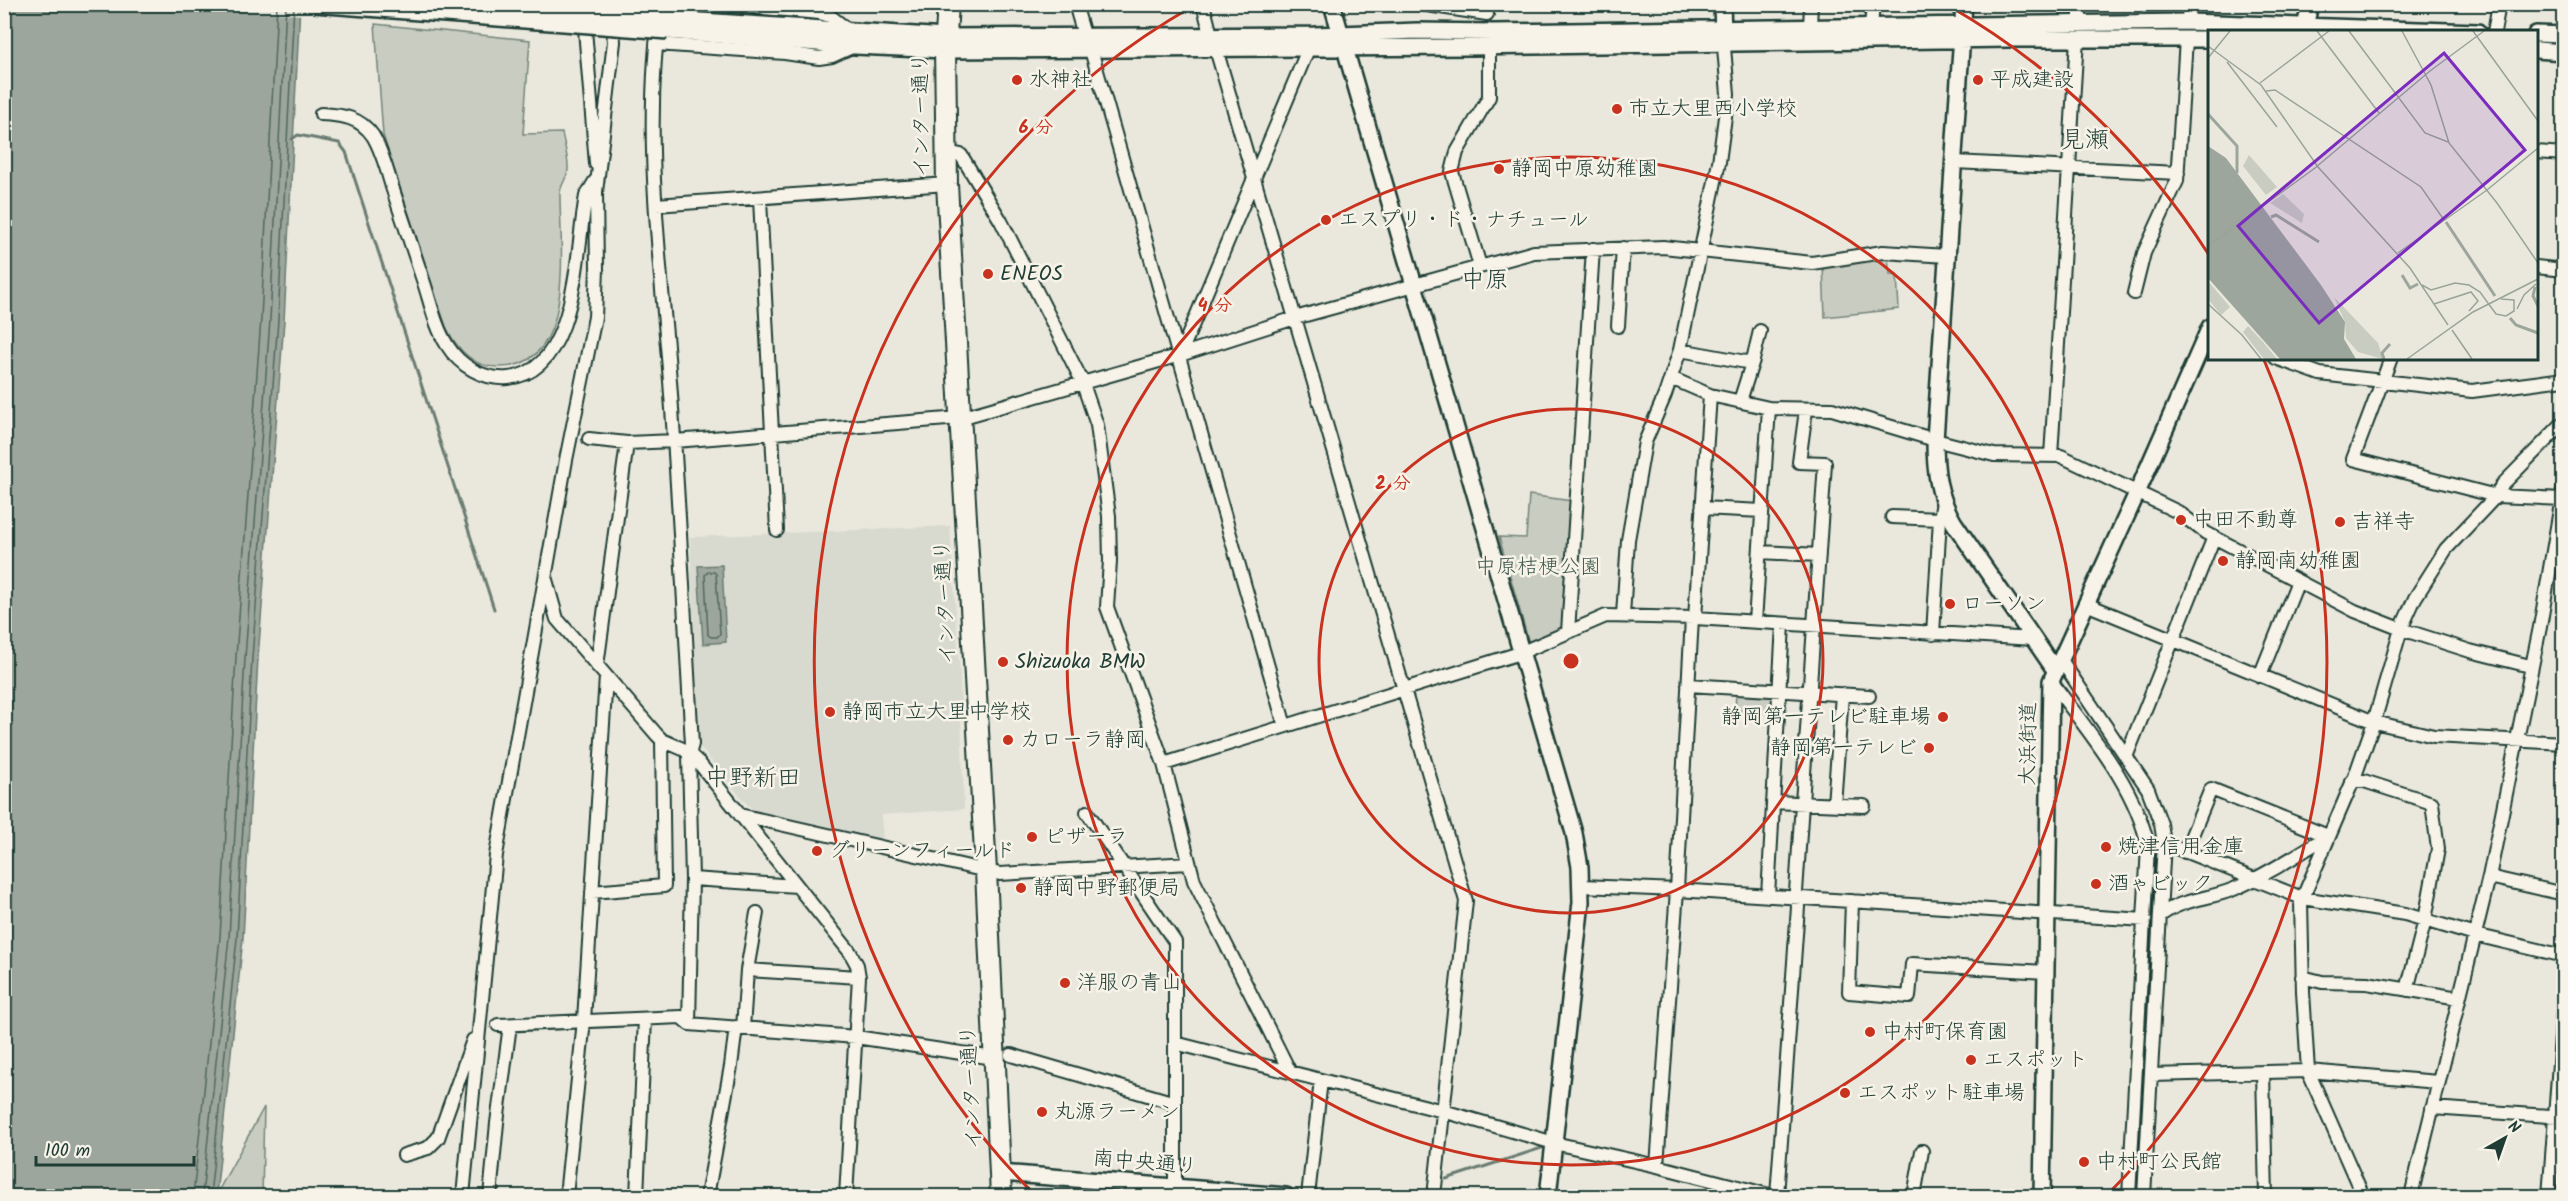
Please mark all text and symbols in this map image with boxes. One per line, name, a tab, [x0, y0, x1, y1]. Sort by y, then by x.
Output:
inset map	[2208, 30, 2538, 360]
street label: インター通り	[904, 52, 940, 178]
place label: 水神社	[1029, 64, 1092, 97]
place label: 平成建設	[1990, 64, 2074, 97]
marker: 水神社	[1010, 73, 1024, 87]
marker: 平成建設	[1971, 73, 1985, 87]
place label: 市立大里西小学校	[1629, 93, 1797, 126]
marker: 市立大里西小学校	[1610, 102, 1624, 116]
text: 6 分	[1019, 114, 1053, 143]
district label: 見瀬	[2061, 121, 2109, 160]
place label: 静岡中原幼稚園	[1511, 153, 1658, 186]
marker: 静岡中原幼稚園	[1492, 162, 1506, 176]
place label: エスプリ・ド・ナチュール	[1338, 204, 1589, 237]
marker: エスプリ・ド・ナチュール	[1319, 213, 1333, 227]
place label: ENEOS	[1000, 258, 1063, 291]
district label: 中原	[1461, 261, 1509, 300]
marker: ENEOS	[981, 267, 995, 281]
text: 4 分	[1198, 292, 1232, 321]
text: 2 分	[1375, 470, 1411, 499]
place label: 中田不動尊	[2193, 504, 2298, 537]
place label: 吉祥寺	[2352, 506, 2415, 539]
marker: 中田不動尊	[2174, 513, 2188, 527]
marker: 吉祥寺	[2333, 515, 2347, 529]
street label: インター通り	[926, 539, 966, 665]
place label: 静岡南幼稚園	[2235, 545, 2361, 578]
park label: 中原桔梗公園	[1475, 551, 1601, 584]
marker: 静岡南幼稚園	[2216, 554, 2230, 568]
place label: ローソン	[1962, 588, 2046, 621]
marker: ローソン	[1943, 597, 1957, 611]
place label: Shizuoka BMW	[1015, 646, 1146, 679]
centre of rings	[1561, 651, 1581, 671]
marker: Shizuoka BMW	[996, 655, 1010, 669]
place label: 静岡市立大里中学校	[842, 696, 1031, 729]
place label: 静岡第一テレビ駐車場	[1721, 701, 1931, 734]
street label: 大浜街道	[2012, 702, 2046, 786]
marker: 静岡市立大里中学校	[823, 705, 837, 719]
marker: 静岡第一テレビ駐車場	[1936, 710, 1950, 724]
place label: カローラ静岡	[1020, 724, 1146, 757]
place label: 静岡第一テレビ	[1770, 732, 1917, 765]
marker: カローラ静岡	[1001, 733, 1015, 747]
marker: 静岡第一テレビ	[1922, 741, 1936, 755]
district label: 中野新田	[705, 759, 801, 798]
place label: ピザーラ	[1044, 821, 1128, 854]
marker: ピザーラ	[1025, 830, 1039, 844]
place label: 焼津信用金庫	[2118, 831, 2244, 864]
place label: グリーンフィールド	[829, 835, 1015, 868]
marker: 焼津信用金庫	[2099, 840, 2113, 854]
marker: グリーンフィールド	[810, 844, 824, 858]
place label: 酒ゃビック	[2108, 868, 2213, 901]
place label: 静岡中野郵便局	[1033, 872, 1180, 905]
marker: 酒ゃビック	[2089, 877, 2103, 891]
marker: 静岡中野郵便局	[1014, 881, 1028, 895]
place label: 洋服の青山	[1077, 967, 1182, 1000]
marker: 洋服の青山	[1058, 976, 1072, 990]
place label: 中村町保育園	[1882, 1016, 2008, 1049]
street label: インター通り	[952, 1024, 992, 1150]
marker: 中村町保育園	[1863, 1025, 1877, 1039]
place label: エスポット	[1983, 1044, 2088, 1077]
marker: エスポット	[1964, 1053, 1978, 1067]
place label: エスポット駐車場	[1857, 1077, 2025, 1110]
marker: エスポット駐車場	[1838, 1086, 1852, 1100]
place label: 丸源ラーメン	[1054, 1096, 1180, 1129]
marker: 丸源ラーメン	[1035, 1105, 1049, 1119]
north arrow	[2475, 1108, 2535, 1168]
text: N	[2502, 1115, 2526, 1140]
scale bar	[36, 1129, 194, 1167]
text: 100 m	[45, 1137, 90, 1166]
street label: 南中央通り	[1091, 1142, 1199, 1184]
place label: 中村町公民館	[2096, 1146, 2222, 1179]
marker: 中村町公民館	[2077, 1155, 2091, 1169]

